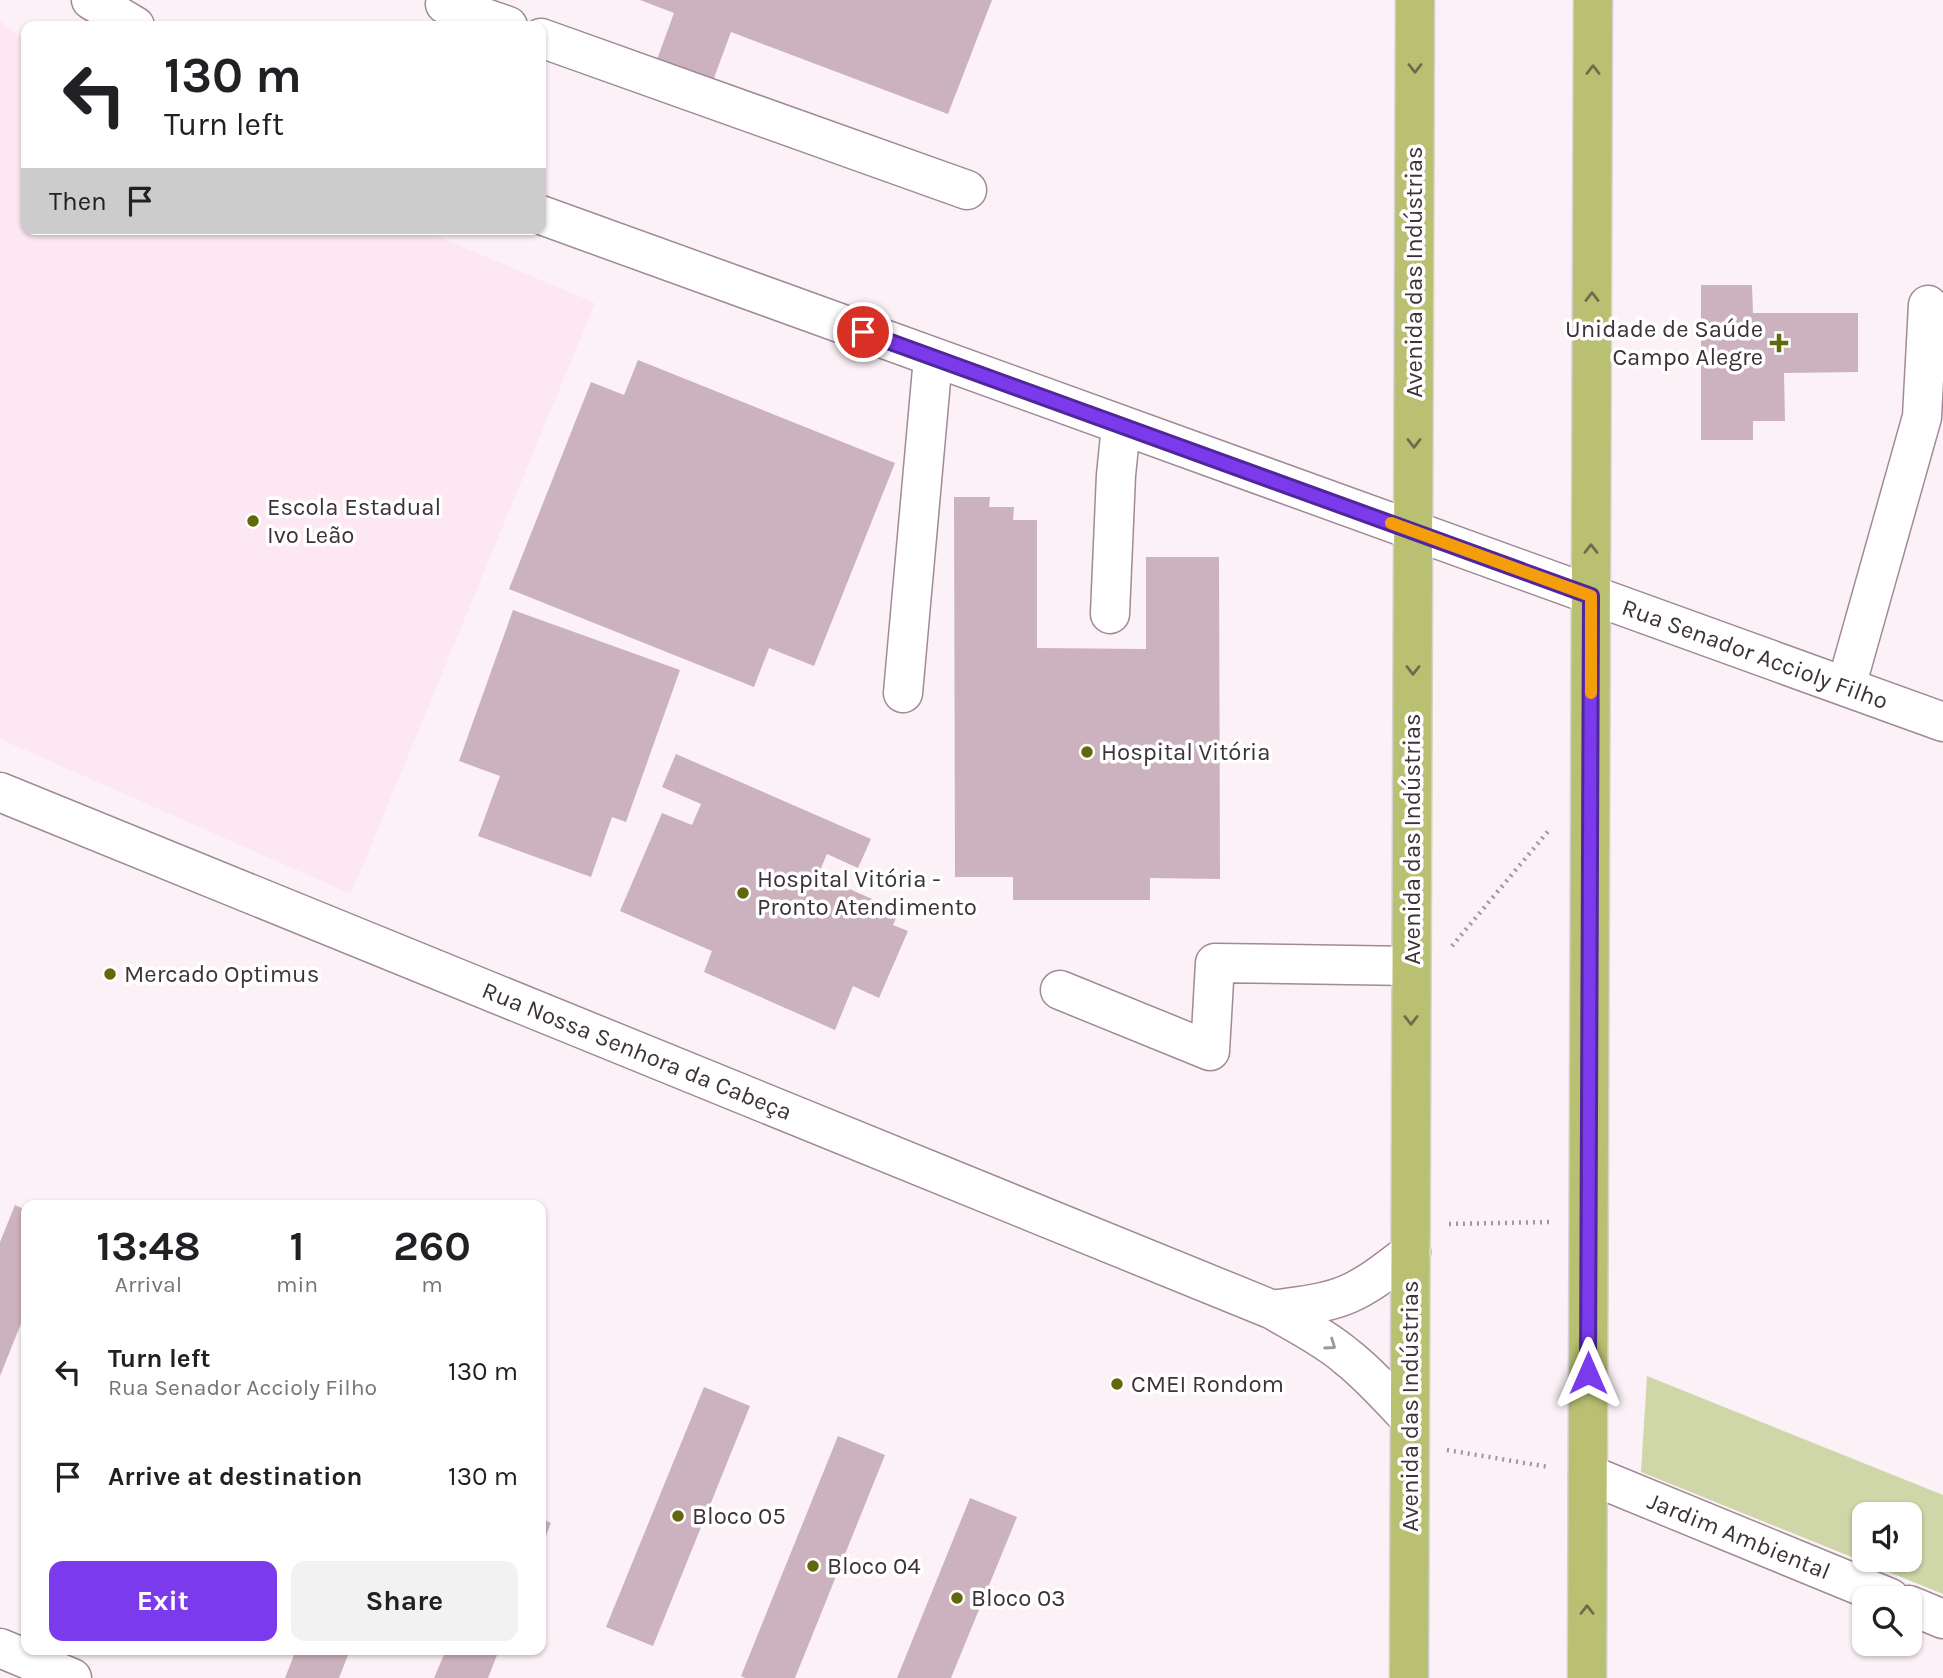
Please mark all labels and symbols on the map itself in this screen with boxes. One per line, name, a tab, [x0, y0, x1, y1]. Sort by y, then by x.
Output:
one-way arrow	[1407, 63, 1423, 74]
one-way arrow	[1585, 64, 1601, 75]
street label: Avenida das Indústrias	[1400, 146, 1428, 398]
one-way arrow	[1584, 292, 1600, 302]
pin	[833, 302, 893, 362]
place label: Unidade de Saúde Campo Alegre	[1565, 315, 1763, 371]
marker: Unidade de Saúde Campo Alegre	[1769, 333, 1789, 353]
one-way arrow	[1406, 438, 1422, 448]
place label: Escola Estadual Ivo Leão	[267, 493, 441, 549]
marker: Escola Estadual Ivo Leão	[245, 513, 261, 529]
one-way arrow	[1583, 544, 1599, 554]
street label: Rua Senador Accioly Filho	[1618, 593, 1892, 715]
one-way arrow	[1405, 665, 1421, 676]
street label: Avenida das Indústrias	[1398, 713, 1426, 965]
place label: Hospital Vitória	[1101, 738, 1270, 766]
marker: Hospital Vitória	[1079, 744, 1095, 760]
place label: Hospital Vitória - Pronto Atendimento	[757, 865, 977, 921]
marker: Hospital Vitória - Pronto Atendimento	[735, 885, 751, 901]
place label: Mercado Optimus	[124, 960, 319, 988]
marker: Mercado Optimus	[102, 966, 118, 982]
street label: Rua Nossa Senhora da Cabeça	[478, 976, 796, 1126]
one-way arrow	[1403, 1015, 1419, 1026]
street label: Avenida das Indústrias	[1396, 1280, 1424, 1532]
position arrow	[1551, 1336, 1625, 1410]
one-way arrow	[1324, 1337, 1336, 1350]
place label: CMEI Rondom	[1131, 1370, 1284, 1398]
marker: CMEI Rondom	[1109, 1376, 1125, 1392]
street label: Jardim Ambiental	[1644, 1487, 1834, 1585]
place label: Bloco 05	[692, 1502, 786, 1530]
marker: Bloco 05	[670, 1508, 686, 1524]
place label: Bloco 04	[827, 1552, 921, 1580]
marker: Bloco 04	[805, 1558, 821, 1574]
place label: Bloco 03	[971, 1584, 1065, 1612]
marker: Bloco 03	[949, 1590, 965, 1606]
one-way arrow	[1579, 1604, 1595, 1615]

